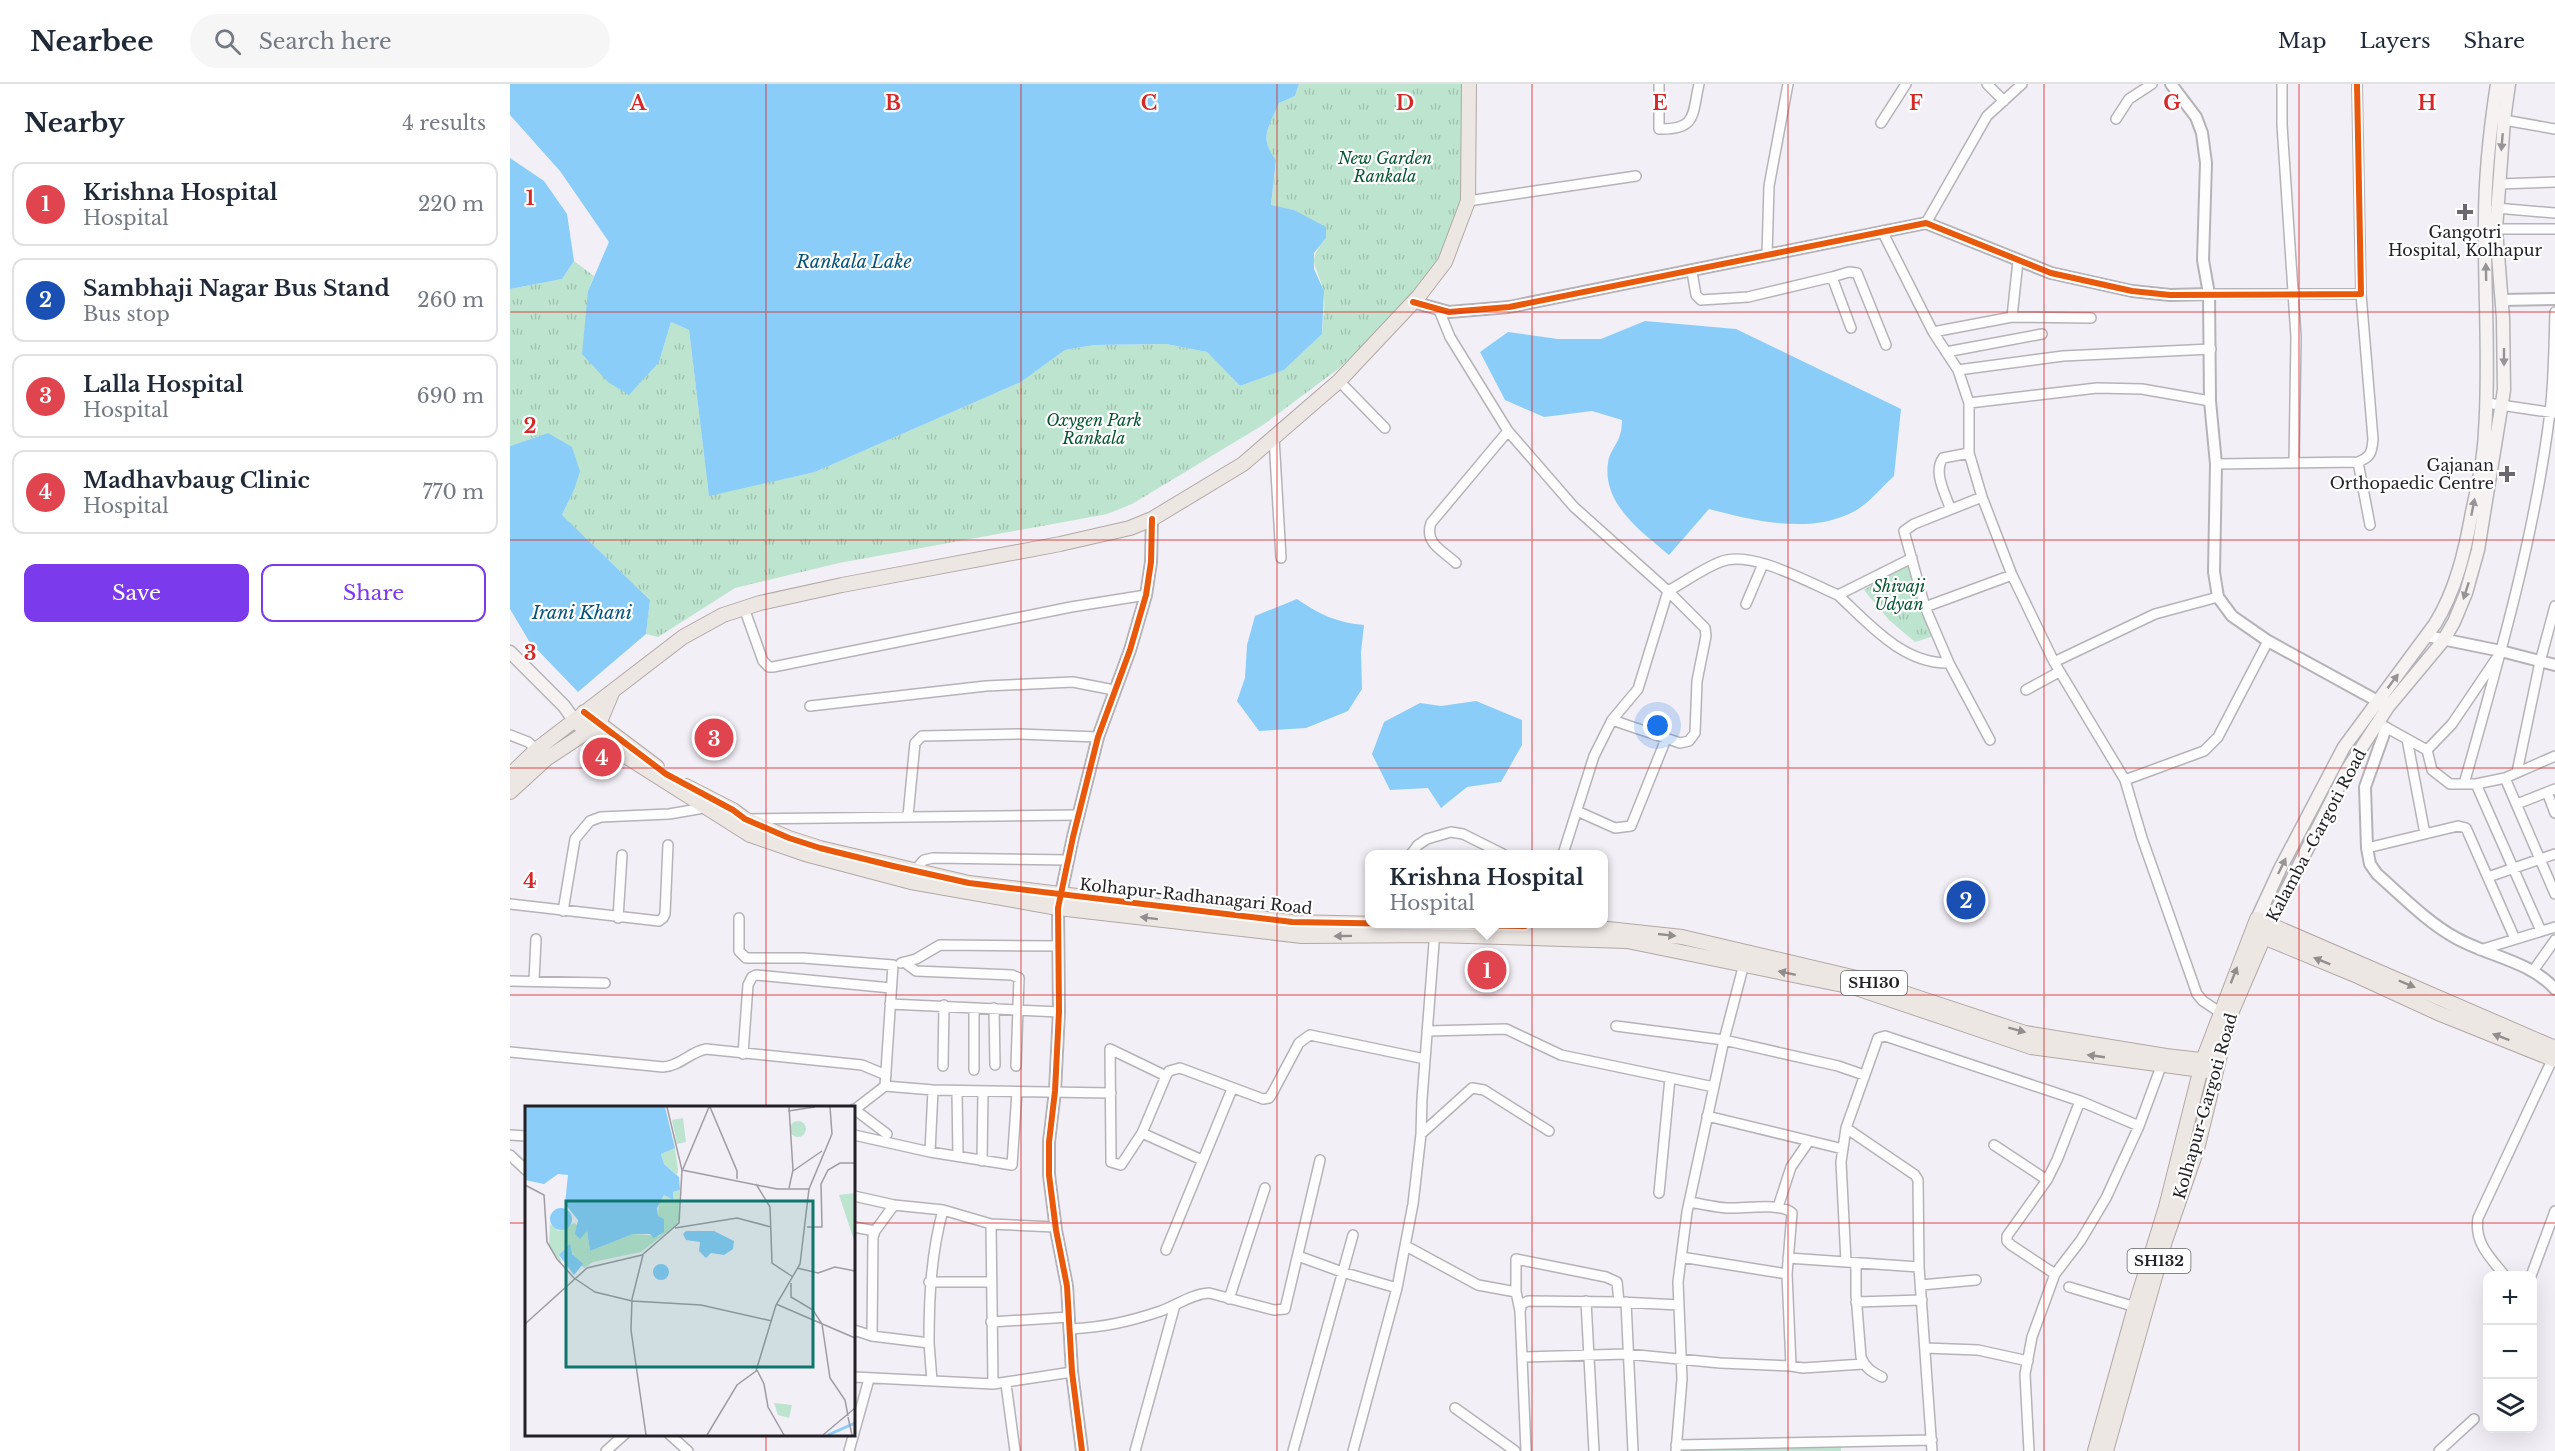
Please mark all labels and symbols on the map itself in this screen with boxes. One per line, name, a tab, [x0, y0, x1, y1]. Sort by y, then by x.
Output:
text: A	[629, 91, 647, 115]
text: B	[885, 91, 901, 115]
text: C	[1141, 91, 1157, 115]
text: D	[1396, 91, 1414, 115]
text: E	[1652, 91, 1668, 115]
text: F	[1909, 91, 1923, 115]
text: G	[2163, 91, 2181, 115]
text: H	[2418, 91, 2437, 115]
one-way arrow	[2497, 133, 2507, 152]
park label: New Garden Rankala	[1337, 148, 1432, 186]
text: 1	[526, 186, 535, 210]
marker: Gangotri Hospital, Kolhapur	[2456, 203, 2474, 221]
place label: Gangotri Hospital, Kolhapur	[2388, 222, 2542, 260]
water label: Rankala Lake	[795, 251, 912, 273]
one-way arrow	[2481, 262, 2490, 281]
one-way arrow	[2499, 348, 2509, 367]
park label: Oxygen Park Rankala	[1046, 410, 1142, 448]
text: 2	[523, 414, 537, 438]
place label: Gajanan Orthopaedic Centre	[2330, 455, 2494, 493]
marker: Gajanan Orthopaedic Centre	[2498, 465, 2516, 483]
one-way arrow	[2469, 498, 2478, 517]
park label: Shivaji Udyan	[1873, 576, 1926, 614]
one-way arrow	[2461, 582, 2470, 600]
water label: Irani Khani	[531, 602, 633, 624]
text: 3	[524, 641, 536, 665]
one-way arrow	[2386, 674, 2398, 689]
your location	[1643, 711, 1672, 740]
pin: 3	[694, 716, 734, 760]
pin: 4	[582, 734, 622, 780]
street label: Kalamba -Gargoti Road	[2262, 745, 2370, 925]
one-way arrow	[2277, 858, 2286, 875]
text: 4	[523, 869, 537, 893]
street label: Kolhapur-Radhanagari Road	[1079, 874, 1314, 918]
pin: 2	[1946, 878, 1986, 922]
one-way arrow	[1140, 913, 1159, 923]
one-way arrow	[1334, 931, 1353, 941]
one-way arrow	[1658, 931, 1677, 940]
pin: 1	[1468, 948, 1506, 992]
one-way arrow	[2312, 956, 2330, 966]
one-way arrow	[2229, 966, 2239, 984]
one-way arrow	[1778, 967, 1796, 977]
road number: SH130	[1841, 971, 1907, 995]
one-way arrow	[2398, 979, 2416, 989]
street label: Kolhapur-Gargoti Road	[2169, 1010, 2241, 1201]
one-way arrow	[2008, 1026, 2026, 1036]
one-way arrow	[2492, 1032, 2510, 1042]
one-way arrow	[2086, 1052, 2105, 1061]
inset map	[525, 1106, 855, 1436]
road number: SH132	[2128, 1249, 2190, 1273]

